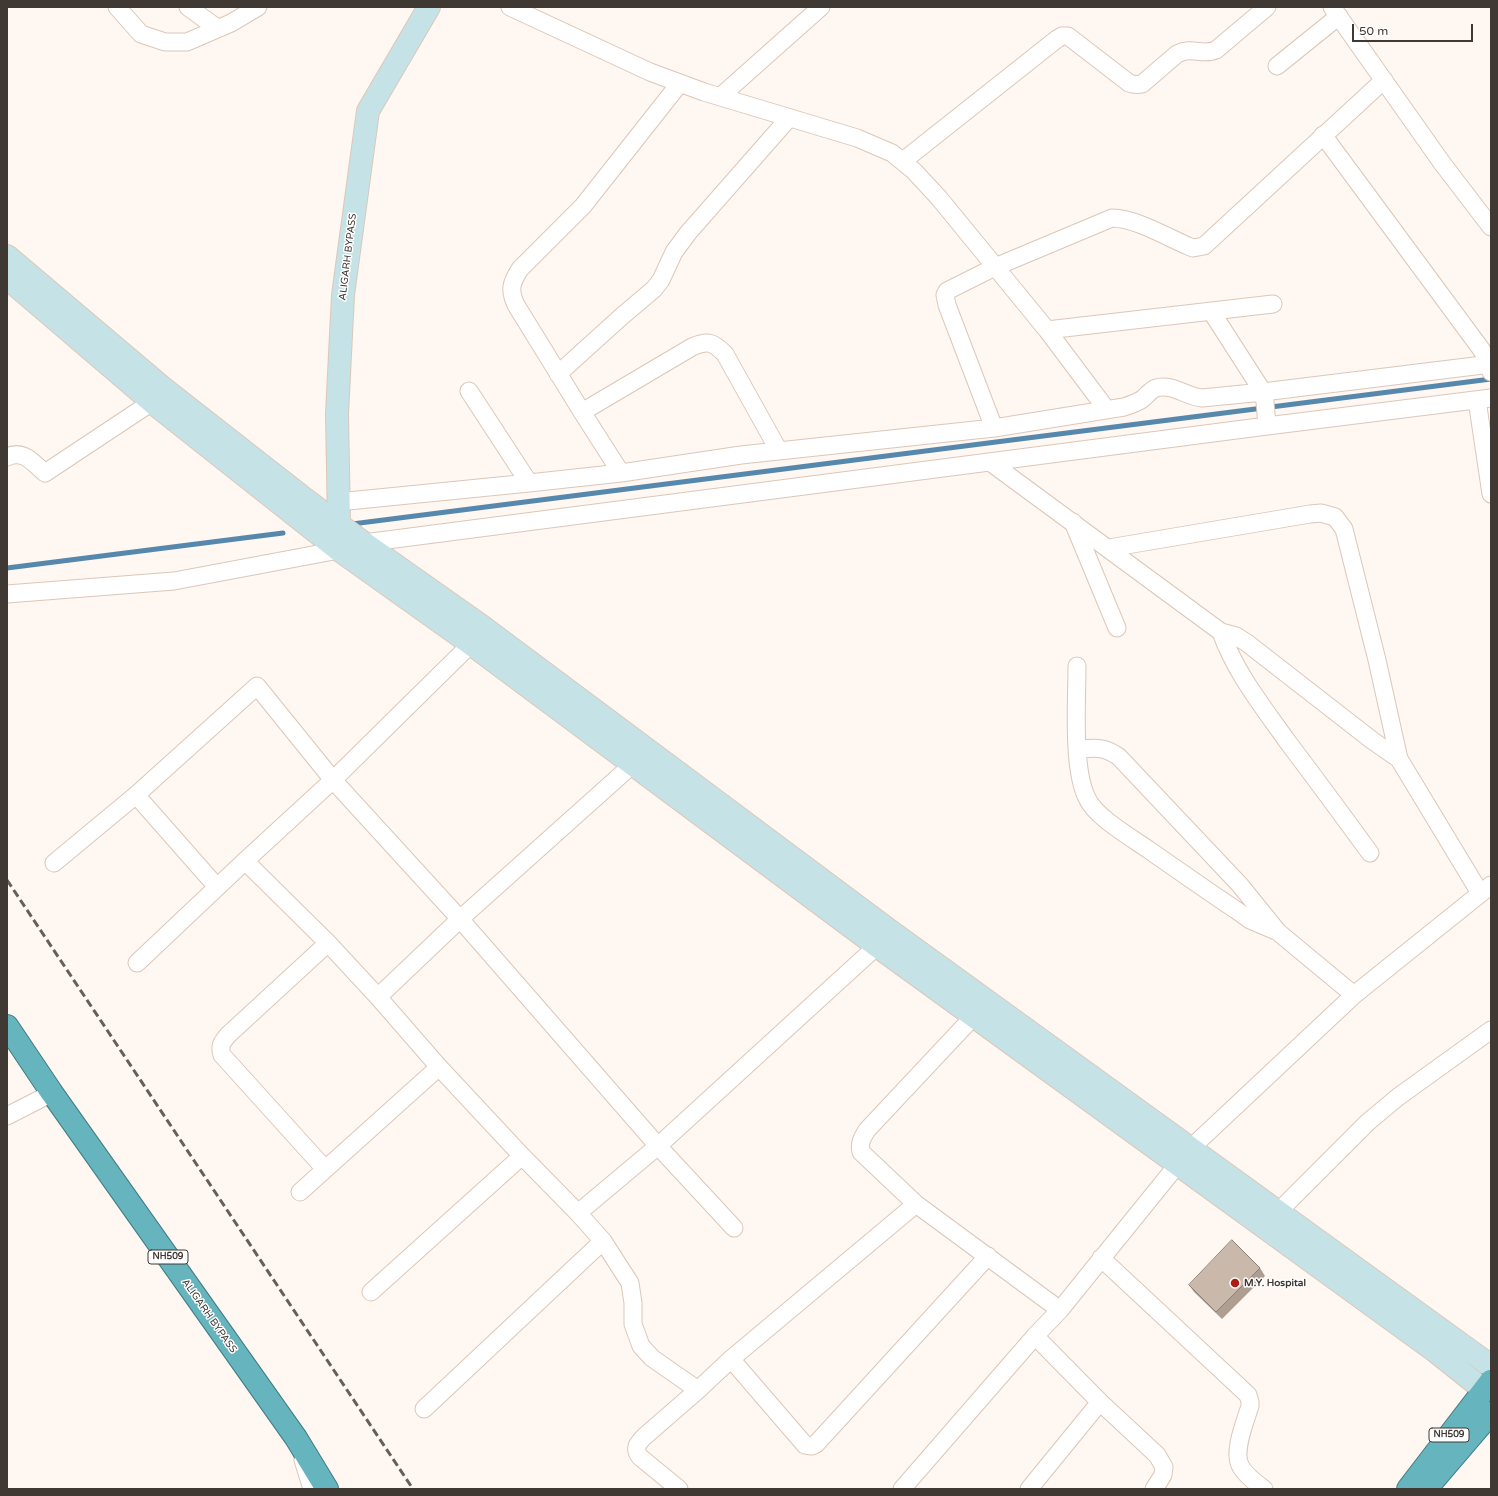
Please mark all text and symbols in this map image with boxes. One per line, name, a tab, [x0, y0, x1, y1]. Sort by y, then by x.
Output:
scale bar	[1354, 16, 1475, 42]
text: 50 m	[1359, 24, 1388, 38]
street label: ALIGARH BYPASS	[337, 213, 359, 301]
road number: NH509	[148, 1250, 188, 1264]
street label: ALIGARH BYPASS	[179, 1277, 239, 1355]
marker: M.Y. Hospital	[1229, 1277, 1241, 1289]
place label: M.Y. Hospital	[1244, 1277, 1306, 1289]
road number: NH509	[1429, 1428, 1469, 1442]

